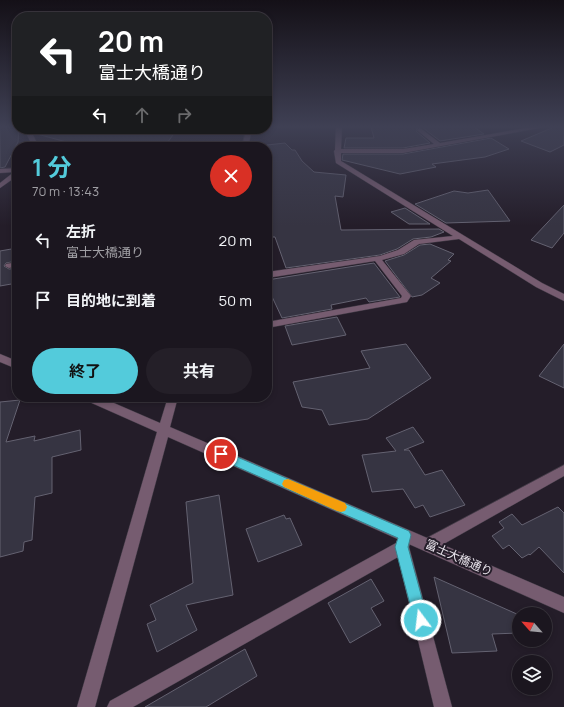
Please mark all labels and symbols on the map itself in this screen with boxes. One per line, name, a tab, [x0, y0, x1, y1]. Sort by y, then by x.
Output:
pin	[204, 437, 238, 471]
street label: 富士大橋通り	[423, 535, 496, 580]
position arrow	[400, 599, 442, 641]
north arrow	[512, 607, 552, 647]

